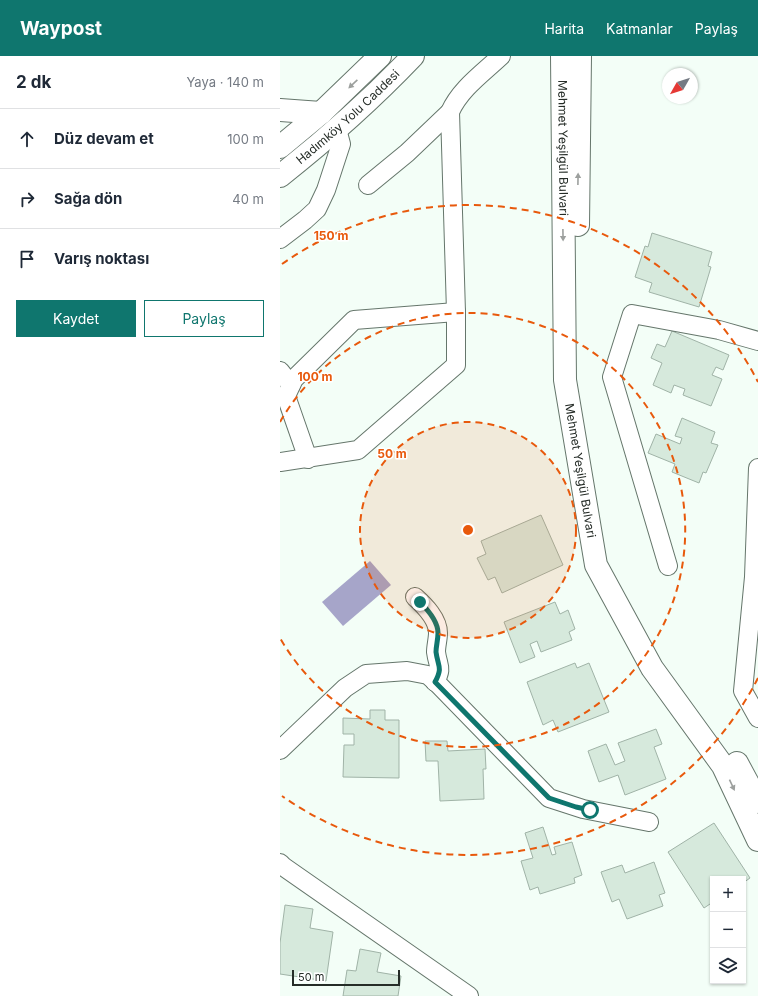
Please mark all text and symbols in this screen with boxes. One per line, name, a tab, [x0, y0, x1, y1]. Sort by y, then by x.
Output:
text: Waypost	[20, 17, 102, 40]
text: Harita	[544, 20, 584, 37]
text: Katmanlar	[606, 20, 673, 37]
text: Paylaş	[695, 20, 738, 37]
street label: Hadımköy Yolu Caddesi	[293, 66, 403, 167]
north arrow	[662, 68, 698, 104]
text: 2 dk	[16, 72, 51, 92]
text: Yaya · 140 m	[186, 74, 264, 90]
one-way arrow	[348, 79, 358, 88]
street label: Mehmet Yeşilgül Bulvari	[555, 80, 571, 216]
icon: ahead	[16, 128, 38, 150]
text: Düz devam et	[54, 129, 154, 148]
text: 100 m	[227, 131, 264, 147]
one-way arrow	[575, 173, 582, 185]
icon: right	[16, 188, 38, 210]
text: Sağa dön	[54, 189, 122, 208]
text: 40 m	[232, 191, 264, 207]
text: 150 m	[314, 228, 348, 243]
one-way arrow	[560, 229, 566, 242]
icon: arrive	[16, 248, 38, 270]
text: Varış noktası	[54, 249, 149, 268]
button: Kaydet	[16, 300, 136, 337]
button: Paylaş	[144, 300, 264, 337]
text: 100 m	[297, 369, 333, 384]
street label: Mehmet Yeşilgül Bulvari	[562, 402, 599, 539]
text: 50 m	[377, 446, 407, 461]
centre of rings	[461, 523, 475, 537]
route end	[411, 593, 429, 611]
one-way arrow	[729, 779, 735, 791]
route start	[581, 801, 599, 819]
map controls	[710, 876, 746, 984]
button: +	[710, 876, 746, 912]
button: −	[710, 912, 746, 948]
button: layers	[710, 948, 746, 984]
scale bar	[292, 968, 400, 987]
text: 50 m	[298, 970, 324, 984]

